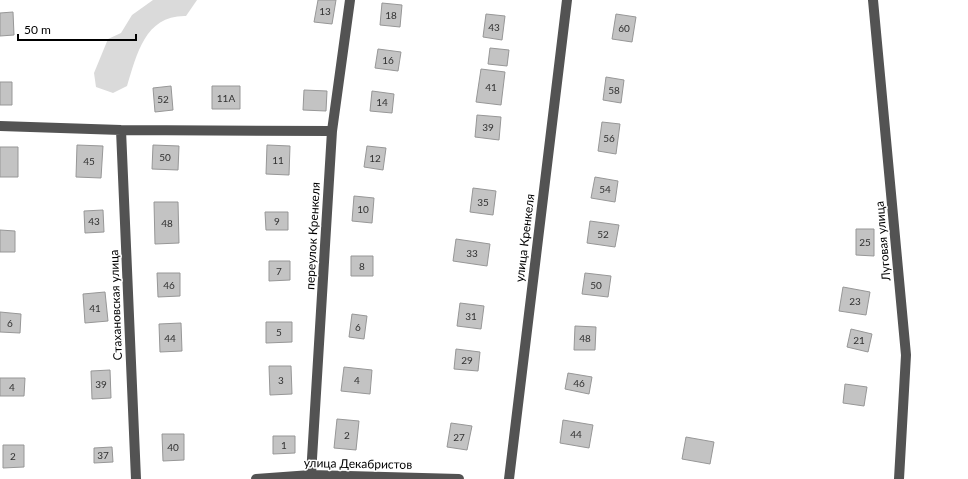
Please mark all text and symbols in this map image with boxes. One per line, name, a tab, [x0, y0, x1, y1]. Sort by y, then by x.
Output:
house number: 13	[319, 5, 331, 17]
house number: 18	[385, 9, 397, 21]
scale bar	[18, 16, 136, 42]
house number: 43	[488, 21, 500, 33]
text: 50 m	[24, 22, 51, 37]
house number: 60	[618, 22, 630, 34]
house number: 16	[382, 54, 394, 66]
house number: 41	[485, 81, 497, 93]
house number: 58	[608, 84, 620, 96]
house number: 11А	[217, 92, 235, 104]
house number: 52	[157, 93, 169, 105]
house number: 14	[376, 96, 388, 108]
house number: 39	[482, 121, 494, 133]
house number: 56	[603, 132, 615, 144]
house number: 50	[159, 151, 171, 163]
house number: 12	[369, 152, 381, 164]
house number: 11	[272, 154, 284, 166]
house number: 45	[83, 155, 95, 167]
street label: переулок Кренкеля	[302, 182, 323, 290]
house number: 54	[599, 183, 611, 195]
street label: улица Кренкеля	[512, 193, 537, 283]
house number: 35	[477, 196, 489, 208]
street label: Луговая улица	[872, 201, 894, 283]
house number: 10	[357, 203, 369, 215]
house number: 43	[88, 215, 100, 227]
house number: 9	[274, 215, 280, 227]
house number: 48	[161, 217, 173, 229]
house number: 52	[597, 228, 609, 240]
house number: 25	[859, 236, 871, 248]
house number: 33	[466, 247, 478, 259]
street label: Стахановская улица	[106, 249, 125, 361]
house number: 8	[359, 260, 365, 272]
house number: 7	[276, 265, 282, 277]
house number: 46	[163, 279, 175, 291]
house number: 50	[590, 279, 602, 291]
house number: 23	[849, 295, 861, 307]
house number: 41	[89, 302, 101, 314]
house number: 31	[465, 310, 477, 322]
house number: 6	[7, 317, 13, 329]
house number: 6	[355, 321, 361, 333]
house number: 5	[276, 326, 282, 338]
house number: 44	[164, 332, 176, 344]
house number: 48	[579, 332, 591, 344]
house number: 21	[853, 334, 865, 346]
house number: 29	[461, 354, 473, 366]
house number: 3	[278, 374, 284, 386]
house number: 4	[354, 374, 360, 386]
house number: 46	[573, 377, 585, 389]
house number: 39	[95, 378, 107, 390]
house number: 4	[9, 381, 15, 393]
house number: 44	[570, 428, 582, 440]
house number: 2	[344, 429, 350, 441]
house number: 27	[453, 431, 465, 443]
house number: 1	[281, 439, 287, 451]
house number: 40	[167, 441, 179, 453]
house number: 37	[97, 449, 109, 461]
house number: 2	[10, 450, 16, 462]
street label: улица Декабристов	[304, 455, 412, 472]

